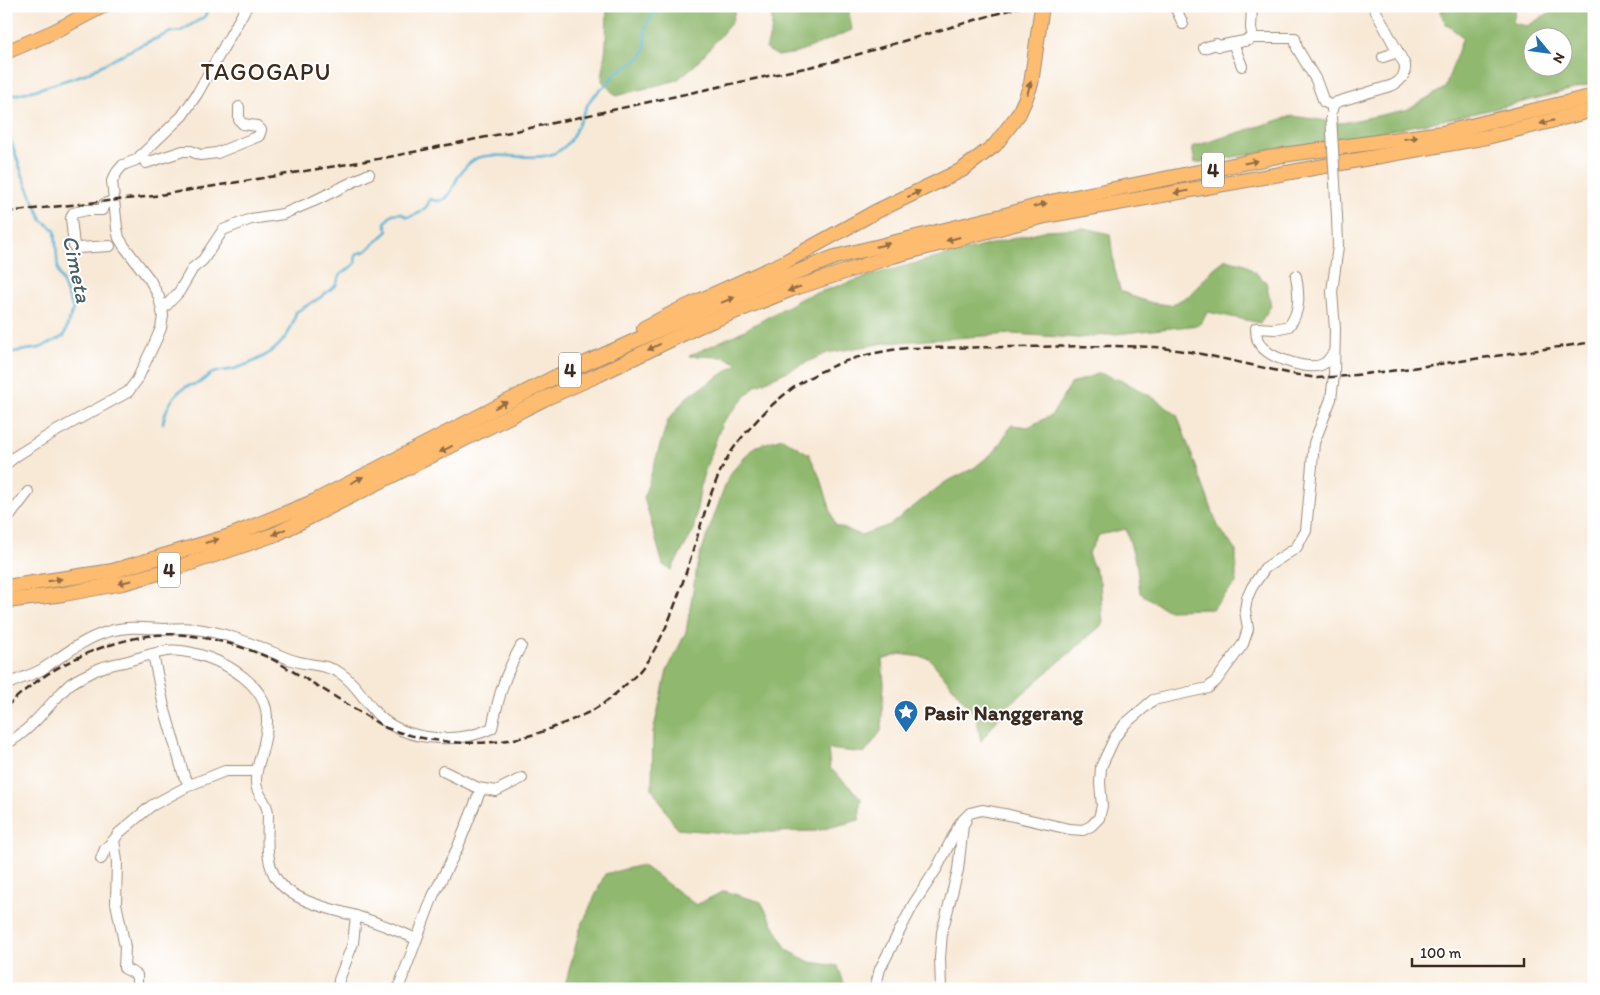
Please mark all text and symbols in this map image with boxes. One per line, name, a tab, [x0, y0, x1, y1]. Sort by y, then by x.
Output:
north arrow	[1522, 28, 1572, 78]
text: N	[1549, 50, 1569, 66]
district label: TAGOGAPU	[201, 57, 331, 86]
one-way arrow	[1025, 80, 1033, 95]
one-way arrow	[1539, 118, 1554, 126]
one-way arrow	[1404, 133, 1420, 141]
road number: 4	[1202, 152, 1224, 188]
one-way arrow	[1243, 158, 1258, 166]
one-way arrow	[1172, 189, 1188, 197]
one-way arrow	[907, 190, 921, 198]
one-way arrow	[1033, 201, 1048, 209]
water label: Cimeta	[57, 233, 97, 306]
one-way arrow	[946, 235, 961, 243]
one-way arrow	[875, 241, 890, 249]
one-way arrow	[786, 285, 801, 293]
one-way arrow	[720, 296, 735, 303]
one-way arrow	[647, 343, 662, 351]
road number: 4	[559, 352, 581, 388]
one-way arrow	[493, 401, 508, 409]
one-way arrow	[438, 445, 453, 453]
one-way arrow	[349, 476, 364, 484]
one-way arrow	[272, 528, 286, 536]
one-way arrow	[204, 537, 219, 545]
road number: 4	[158, 552, 180, 588]
one-way arrow	[47, 576, 63, 584]
one-way arrow	[117, 578, 132, 586]
place icon: Pasir Nanggerang	[893, 699, 919, 733]
place label: Pasir Nanggerang	[924, 700, 1084, 726]
scale bar	[1412, 935, 1525, 967]
text: 100 m	[1420, 944, 1462, 962]

